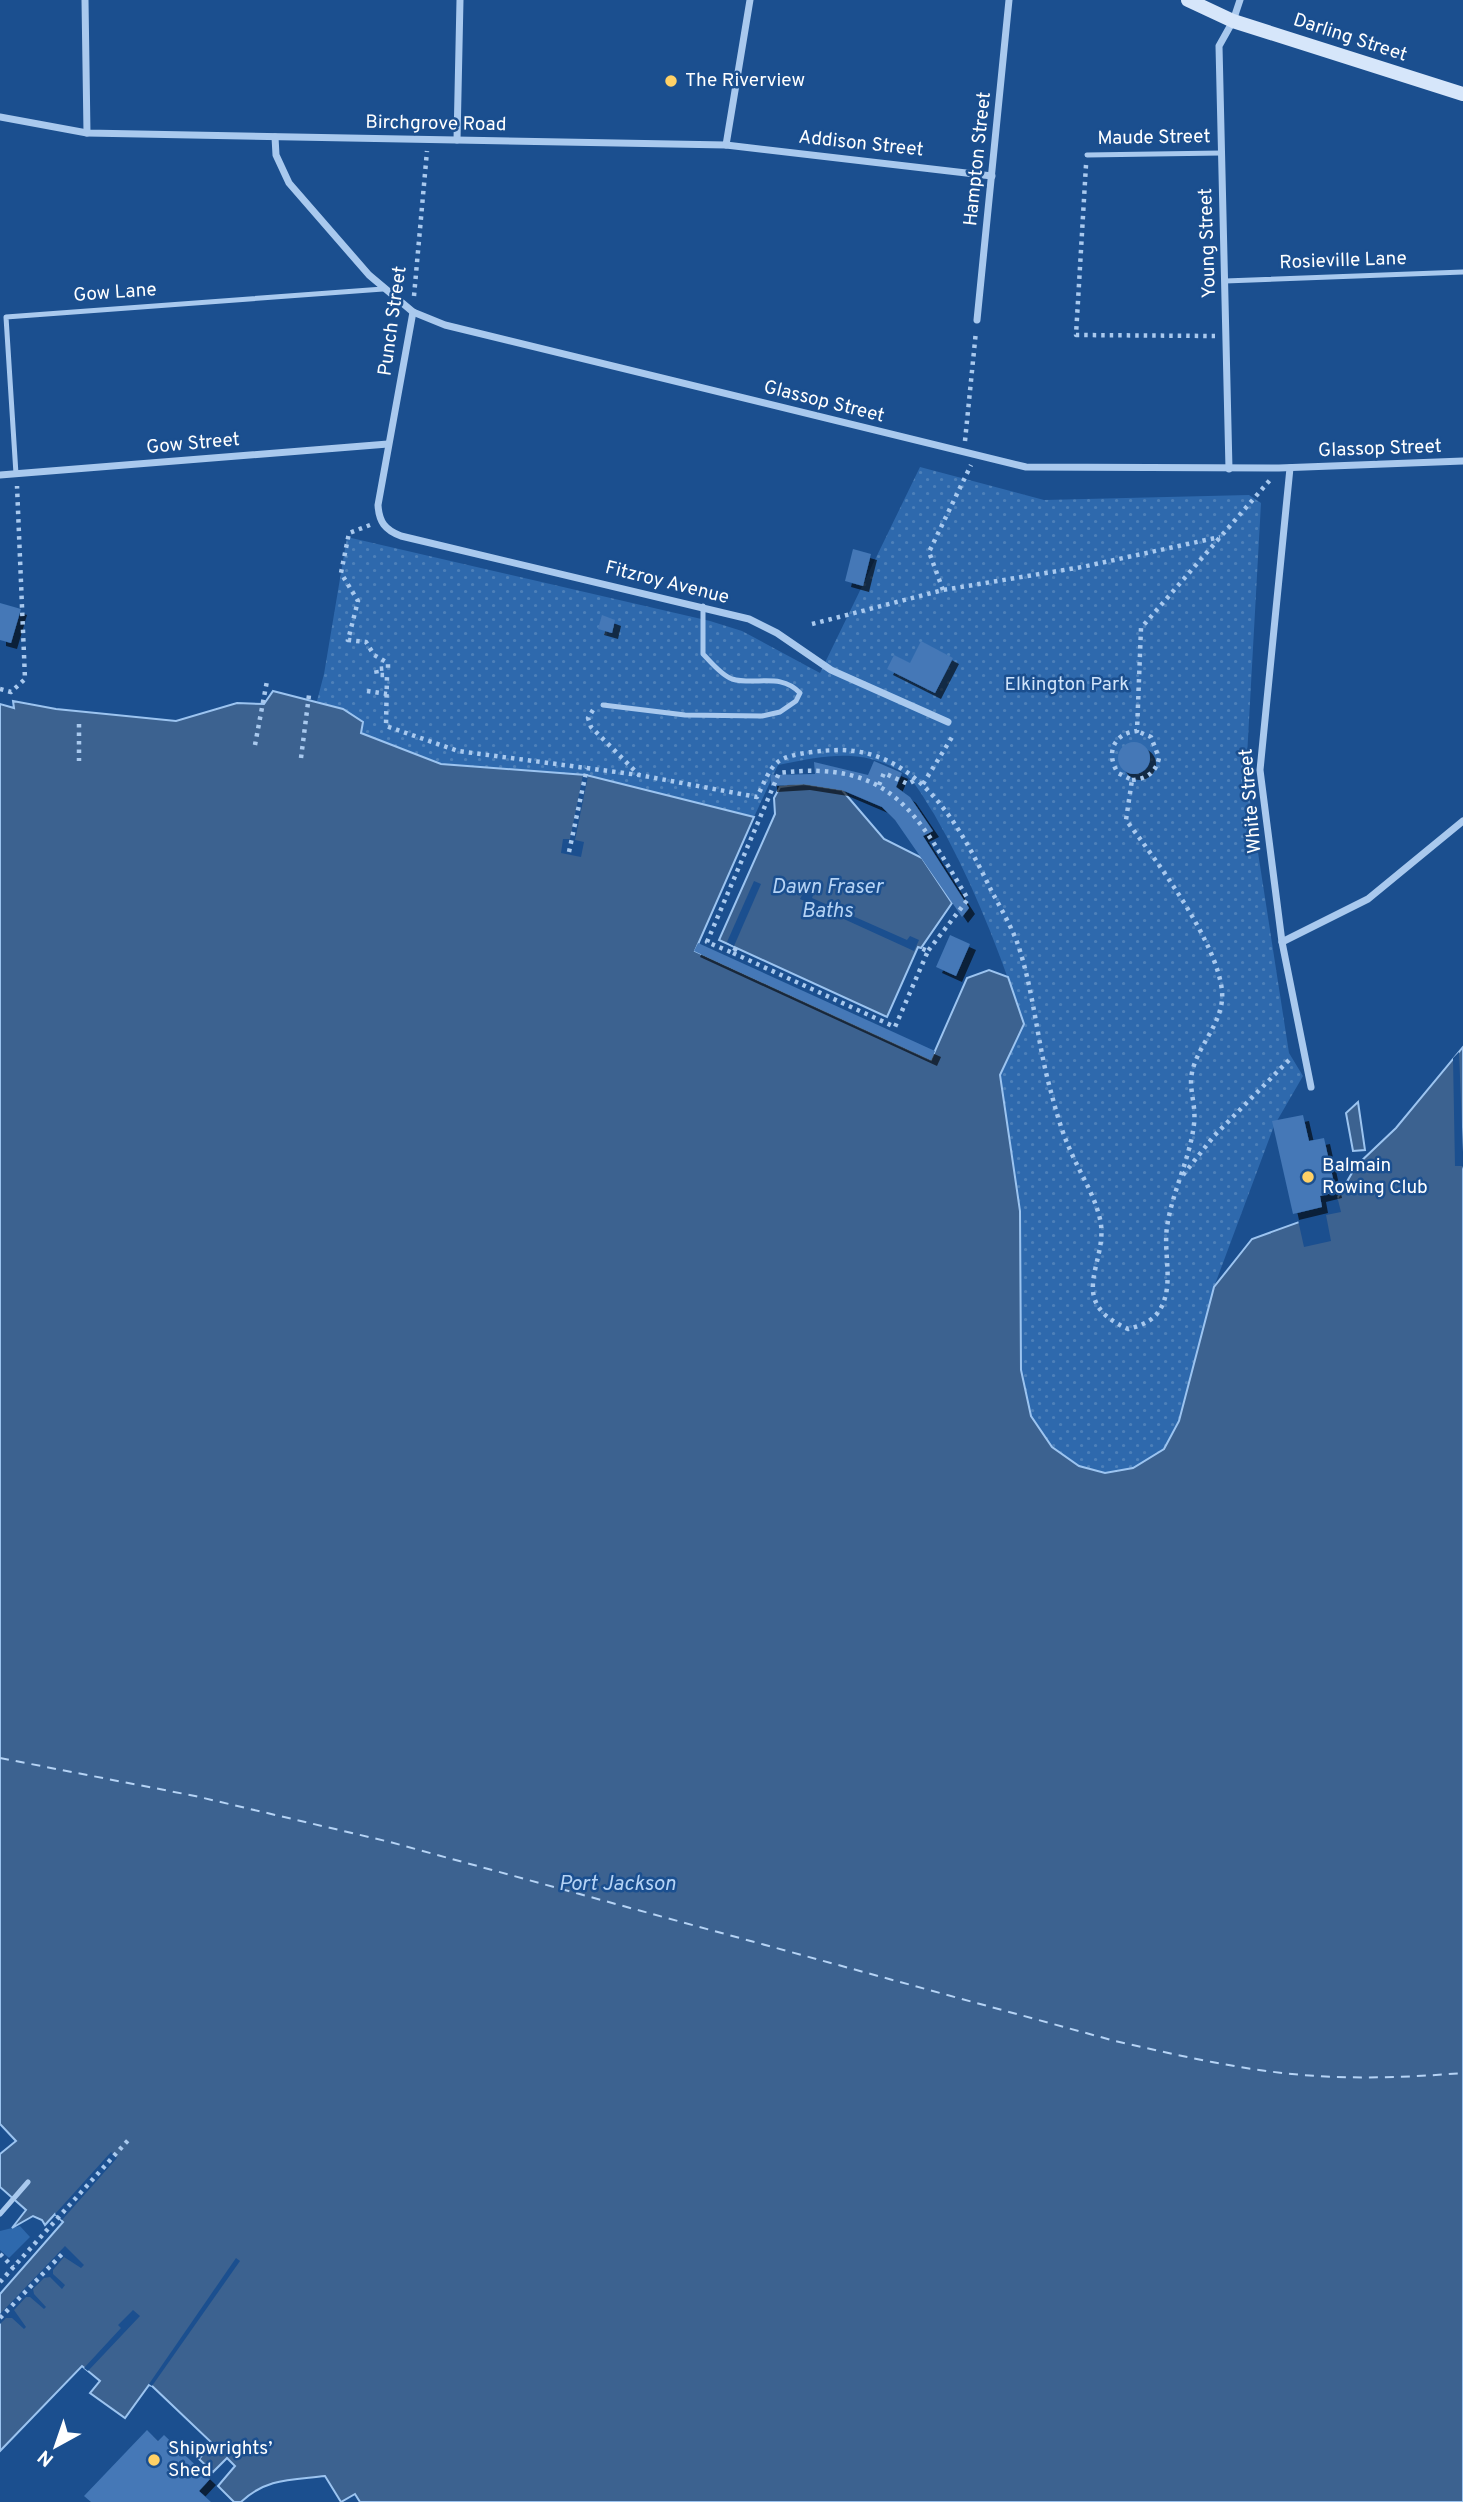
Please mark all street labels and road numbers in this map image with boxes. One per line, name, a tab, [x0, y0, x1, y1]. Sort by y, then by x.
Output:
street label: Darling Street	[1290, 8, 1410, 68]
street label: Hampton Street	[959, 91, 997, 227]
street label: Birchgrove Road	[365, 111, 507, 137]
street label: Maude Street	[1097, 125, 1211, 151]
street label: Addison Street	[797, 126, 925, 162]
street label: Young Street	[1194, 187, 1222, 299]
street label: Rosieville Lane	[1279, 247, 1407, 275]
street label: Punch Street	[373, 265, 413, 377]
street label: Gow Lane	[72, 278, 158, 308]
street label: Glassop Street	[761, 375, 887, 429]
street label: Gow Street	[145, 428, 241, 460]
street label: Glassop Street	[1318, 435, 1442, 463]
street label: Fitzroy Avenue	[603, 556, 731, 610]
street label: White Street	[1234, 747, 1268, 855]

